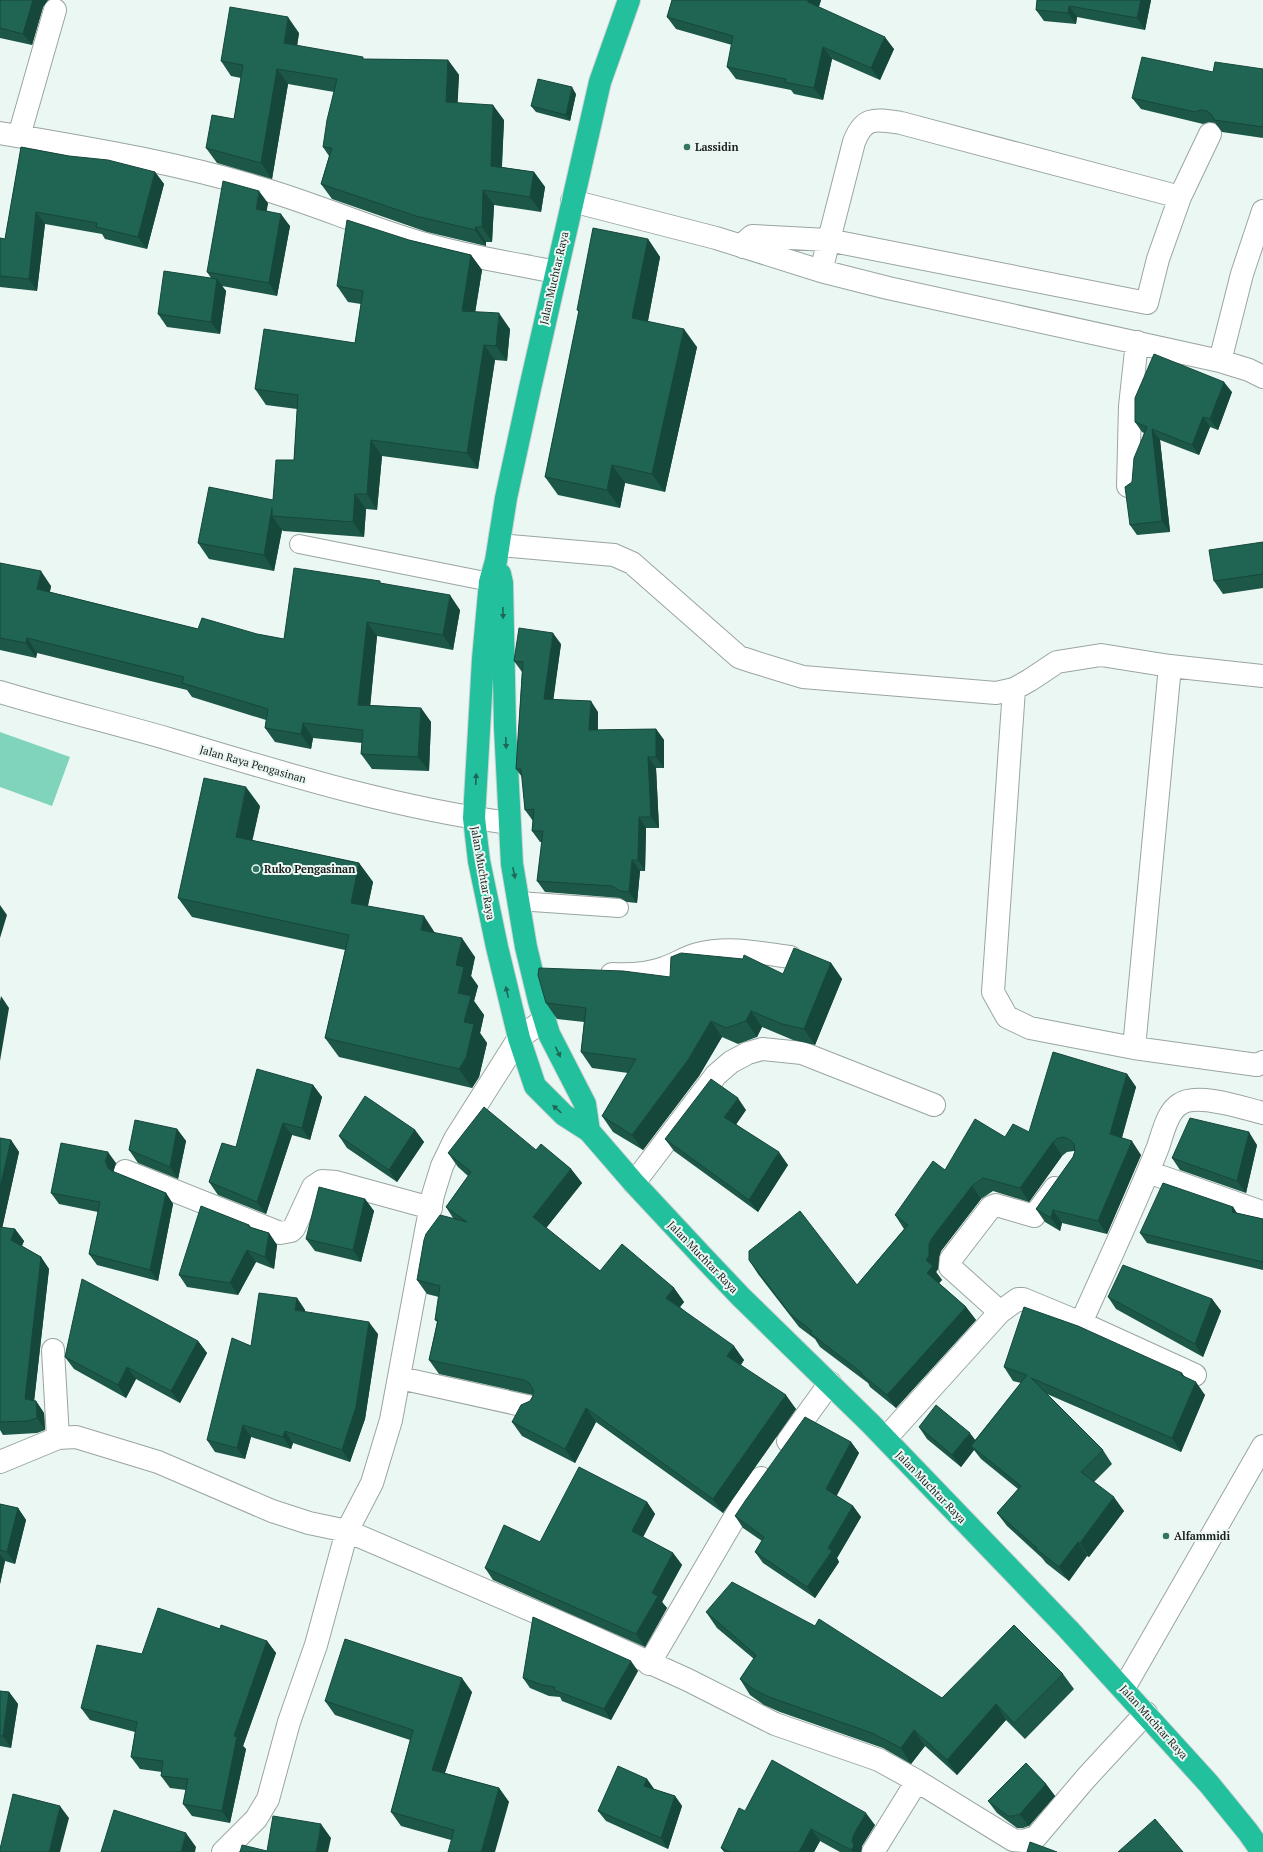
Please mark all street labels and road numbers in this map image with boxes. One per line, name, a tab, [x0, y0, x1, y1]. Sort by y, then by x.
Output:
street label: Jalan Muchtar Raya	[536, 230, 572, 326]
street label: Jalan Raya Pengasinan	[198, 742, 308, 786]
street label: Jalan Muchtar Raya	[468, 825, 498, 921]
street label: Jalan Muchtar Raya	[665, 1218, 741, 1296]
street label: Jalan Muchtar Raya	[893, 1448, 969, 1526]
street label: Jalan Muchtar Raya	[1117, 1682, 1191, 1762]

